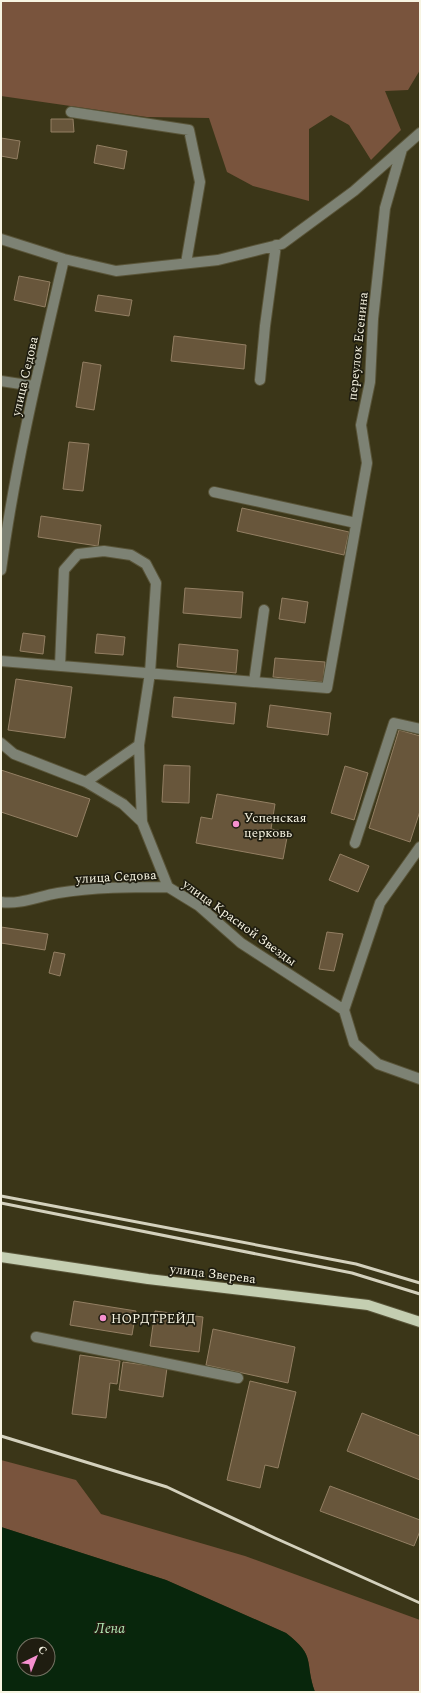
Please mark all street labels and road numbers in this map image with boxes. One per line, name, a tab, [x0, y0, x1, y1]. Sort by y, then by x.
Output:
street label: переулок Есенина	[342, 290, 374, 401]
street label: улица Седова	[6, 334, 44, 419]
street label: улица Седова	[74, 865, 158, 889]
street label: улица Красной Звезды	[177, 874, 301, 971]
street label: улица Зверева	[168, 1259, 258, 1289]

